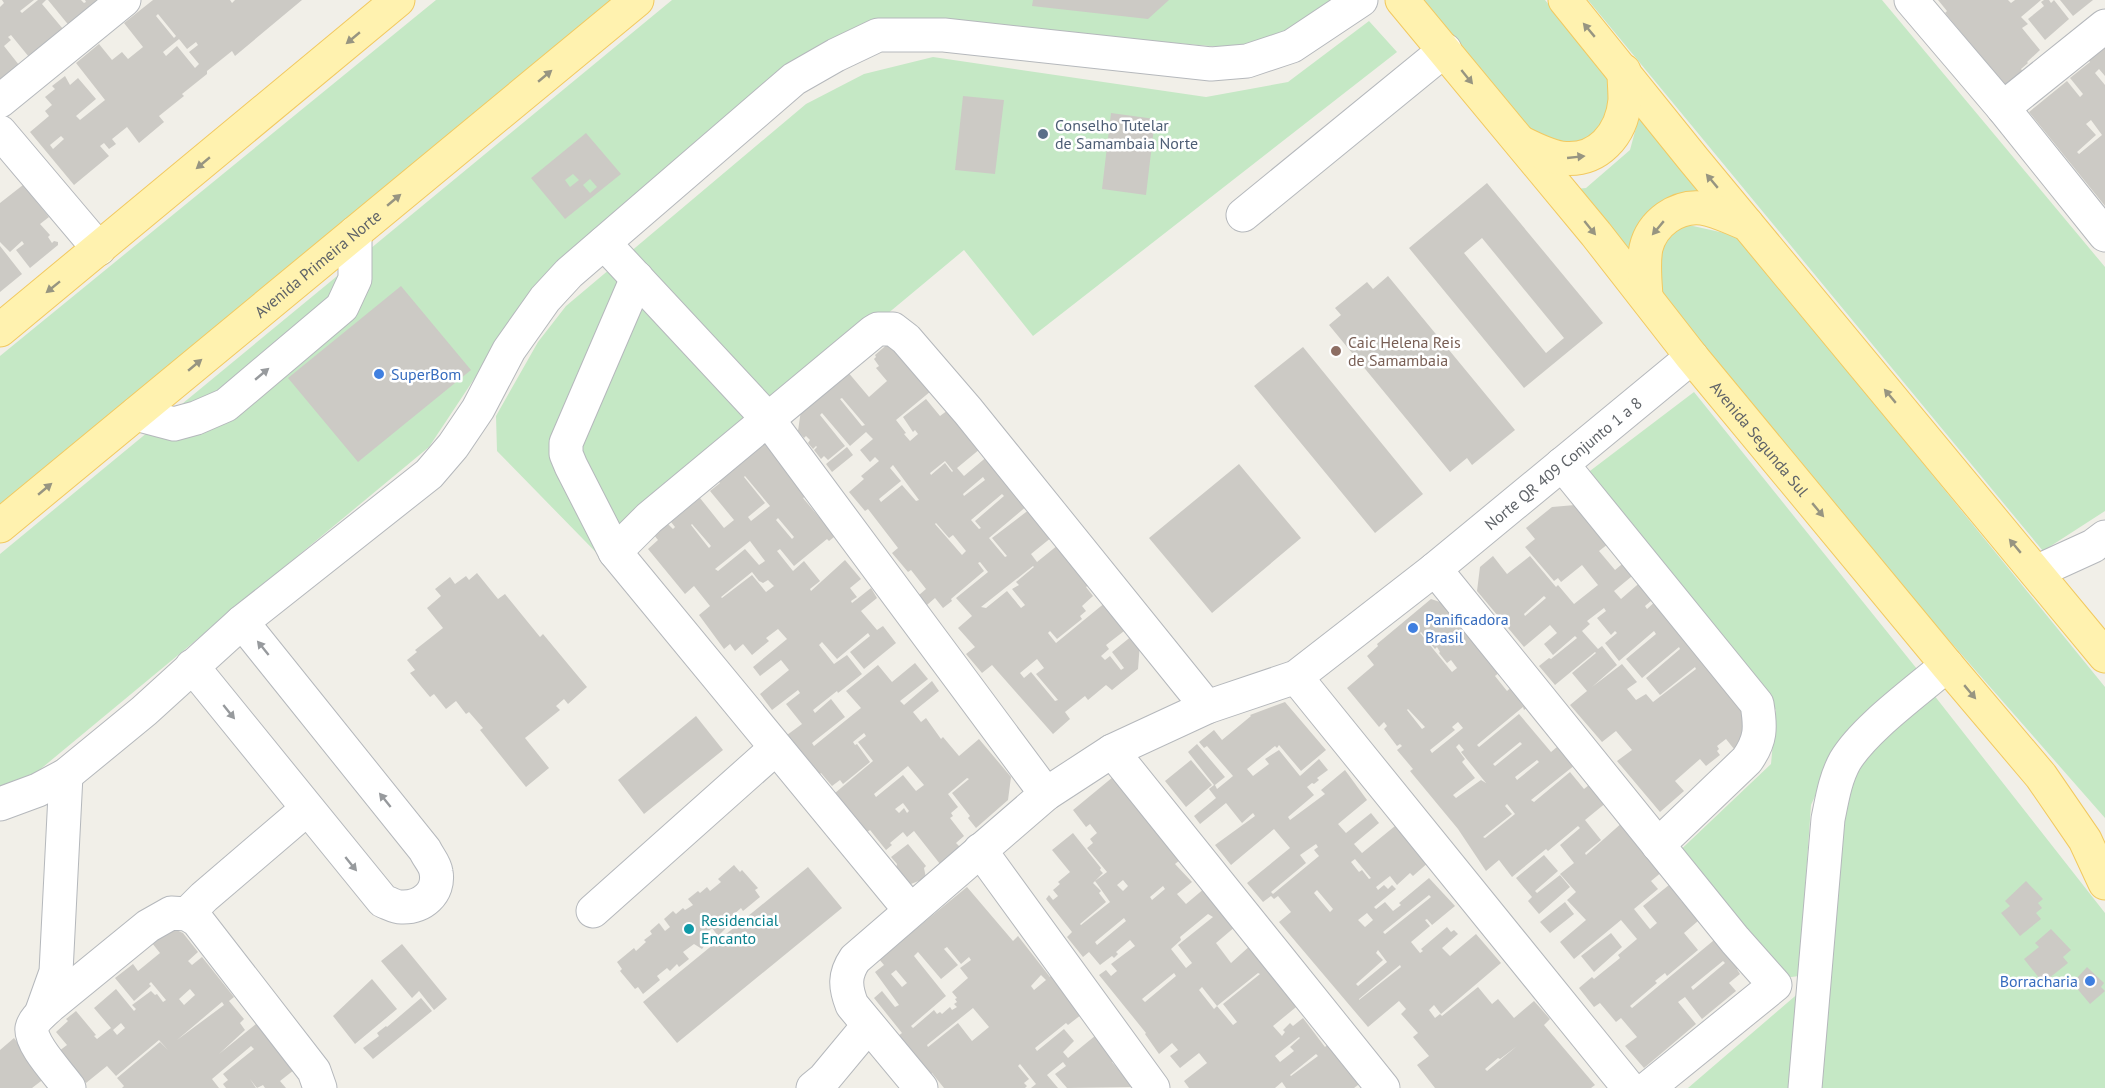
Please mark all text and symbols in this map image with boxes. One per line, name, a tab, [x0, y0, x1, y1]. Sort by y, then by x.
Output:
one-way arrow	[1583, 22, 1596, 38]
one-way arrow	[345, 31, 361, 44]
one-way arrow	[1460, 69, 1473, 85]
one-way arrow	[537, 70, 553, 83]
place label: Conselho Tutelar de Samambaia Norte	[1055, 115, 1198, 153]
marker: Conselho Tutelar de Samambaia Norte	[1036, 127, 1050, 141]
one-way arrow	[1566, 152, 1585, 162]
one-way arrow	[195, 156, 211, 169]
one-way arrow	[1706, 174, 1719, 189]
one-way arrow	[386, 194, 402, 207]
street label: Avenida Primeira Norte	[250, 206, 385, 322]
one-way arrow	[1584, 220, 1596, 235]
one-way arrow	[1652, 220, 1665, 235]
one-way arrow	[45, 280, 61, 293]
place label: Caic Helena Reis de Samambaia	[1348, 332, 1461, 370]
marker: Caic Helena Reis de Samambaia	[1329, 344, 1343, 358]
one-way arrow	[188, 359, 203, 371]
place label: SuperBom	[391, 364, 461, 384]
marker: SuperBom	[372, 367, 386, 381]
one-way arrow	[254, 368, 270, 381]
street label: Avenida Segunda Sul	[1706, 377, 1813, 501]
one-way arrow	[1884, 388, 1897, 404]
street label: Norte QR 409 Conjunto 1 a 8	[1480, 393, 1646, 534]
one-way arrow	[37, 483, 52, 496]
one-way arrow	[1812, 502, 1825, 518]
one-way arrow	[2008, 538, 2021, 554]
place label: Panificadora Brasil	[1425, 609, 1509, 647]
marker: Panificadora Brasil	[1406, 621, 1420, 635]
one-way arrow	[257, 641, 270, 656]
one-way arrow	[1963, 684, 1976, 700]
one-way arrow	[222, 704, 235, 720]
one-way arrow	[378, 792, 391, 808]
one-way arrow	[344, 856, 357, 871]
place label: Residencial Encanto	[701, 910, 779, 948]
marker: Residencial Encanto	[682, 922, 696, 936]
place label: Borracharia	[2000, 971, 2078, 991]
marker: Borracharia	[2083, 974, 2097, 988]

